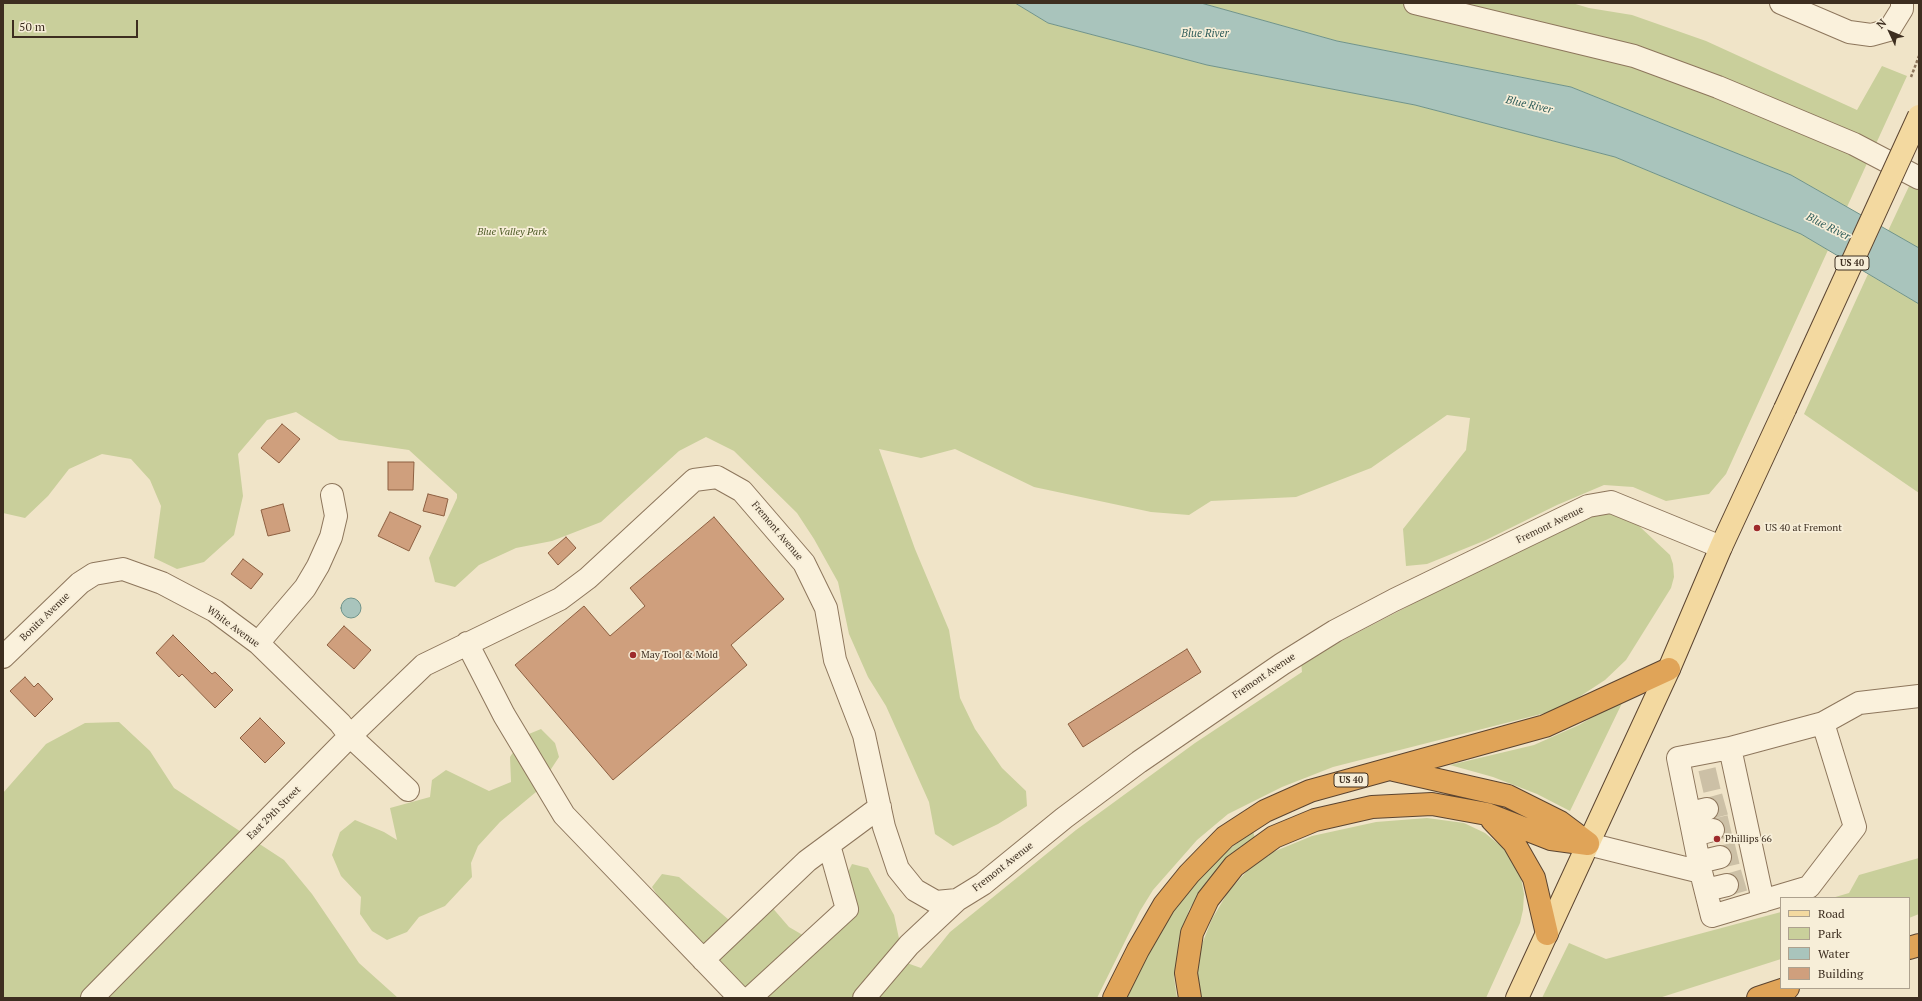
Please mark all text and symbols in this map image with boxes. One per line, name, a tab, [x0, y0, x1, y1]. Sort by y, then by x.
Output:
scale bar	[14, 12, 140, 38]
north arrow	[1870, 12, 1910, 52]
text: N	[1873, 16, 1889, 32]
text: 50 m	[19, 19, 45, 34]
water label: Blue River	[1181, 27, 1229, 41]
water label: Blue River	[1504, 93, 1554, 117]
water label: Blue River	[1804, 210, 1852, 244]
park label: Blue Valley Park	[477, 226, 547, 238]
road number: US 40	[1835, 256, 1869, 270]
street label: Fremont Avenue	[749, 499, 805, 563]
street label: Fremont Avenue	[1514, 504, 1586, 546]
place label: US 40 at Fremont	[1765, 522, 1842, 534]
marker: US 40 at Fremont	[1752, 523, 1762, 533]
street label: Bonita Avenue	[18, 590, 72, 644]
street label: White Avenue	[204, 604, 262, 650]
place label: May Tool & Mold	[641, 649, 718, 661]
marker: May Tool & Mold	[628, 650, 638, 660]
street label: Fremont Avenue	[1230, 651, 1298, 701]
road number: US 40	[1334, 773, 1368, 787]
street label: East 29th Street	[245, 784, 303, 842]
place label: Phillips 66	[1725, 833, 1772, 845]
marker: Phillips 66	[1712, 834, 1722, 844]
street label: Fremont Avenue	[970, 840, 1036, 894]
legend	[1780, 897, 1910, 989]
text: Road	[1818, 906, 1845, 921]
text: Park	[1818, 926, 1842, 941]
text: Water	[1818, 946, 1850, 961]
text: Building	[1818, 966, 1863, 981]

